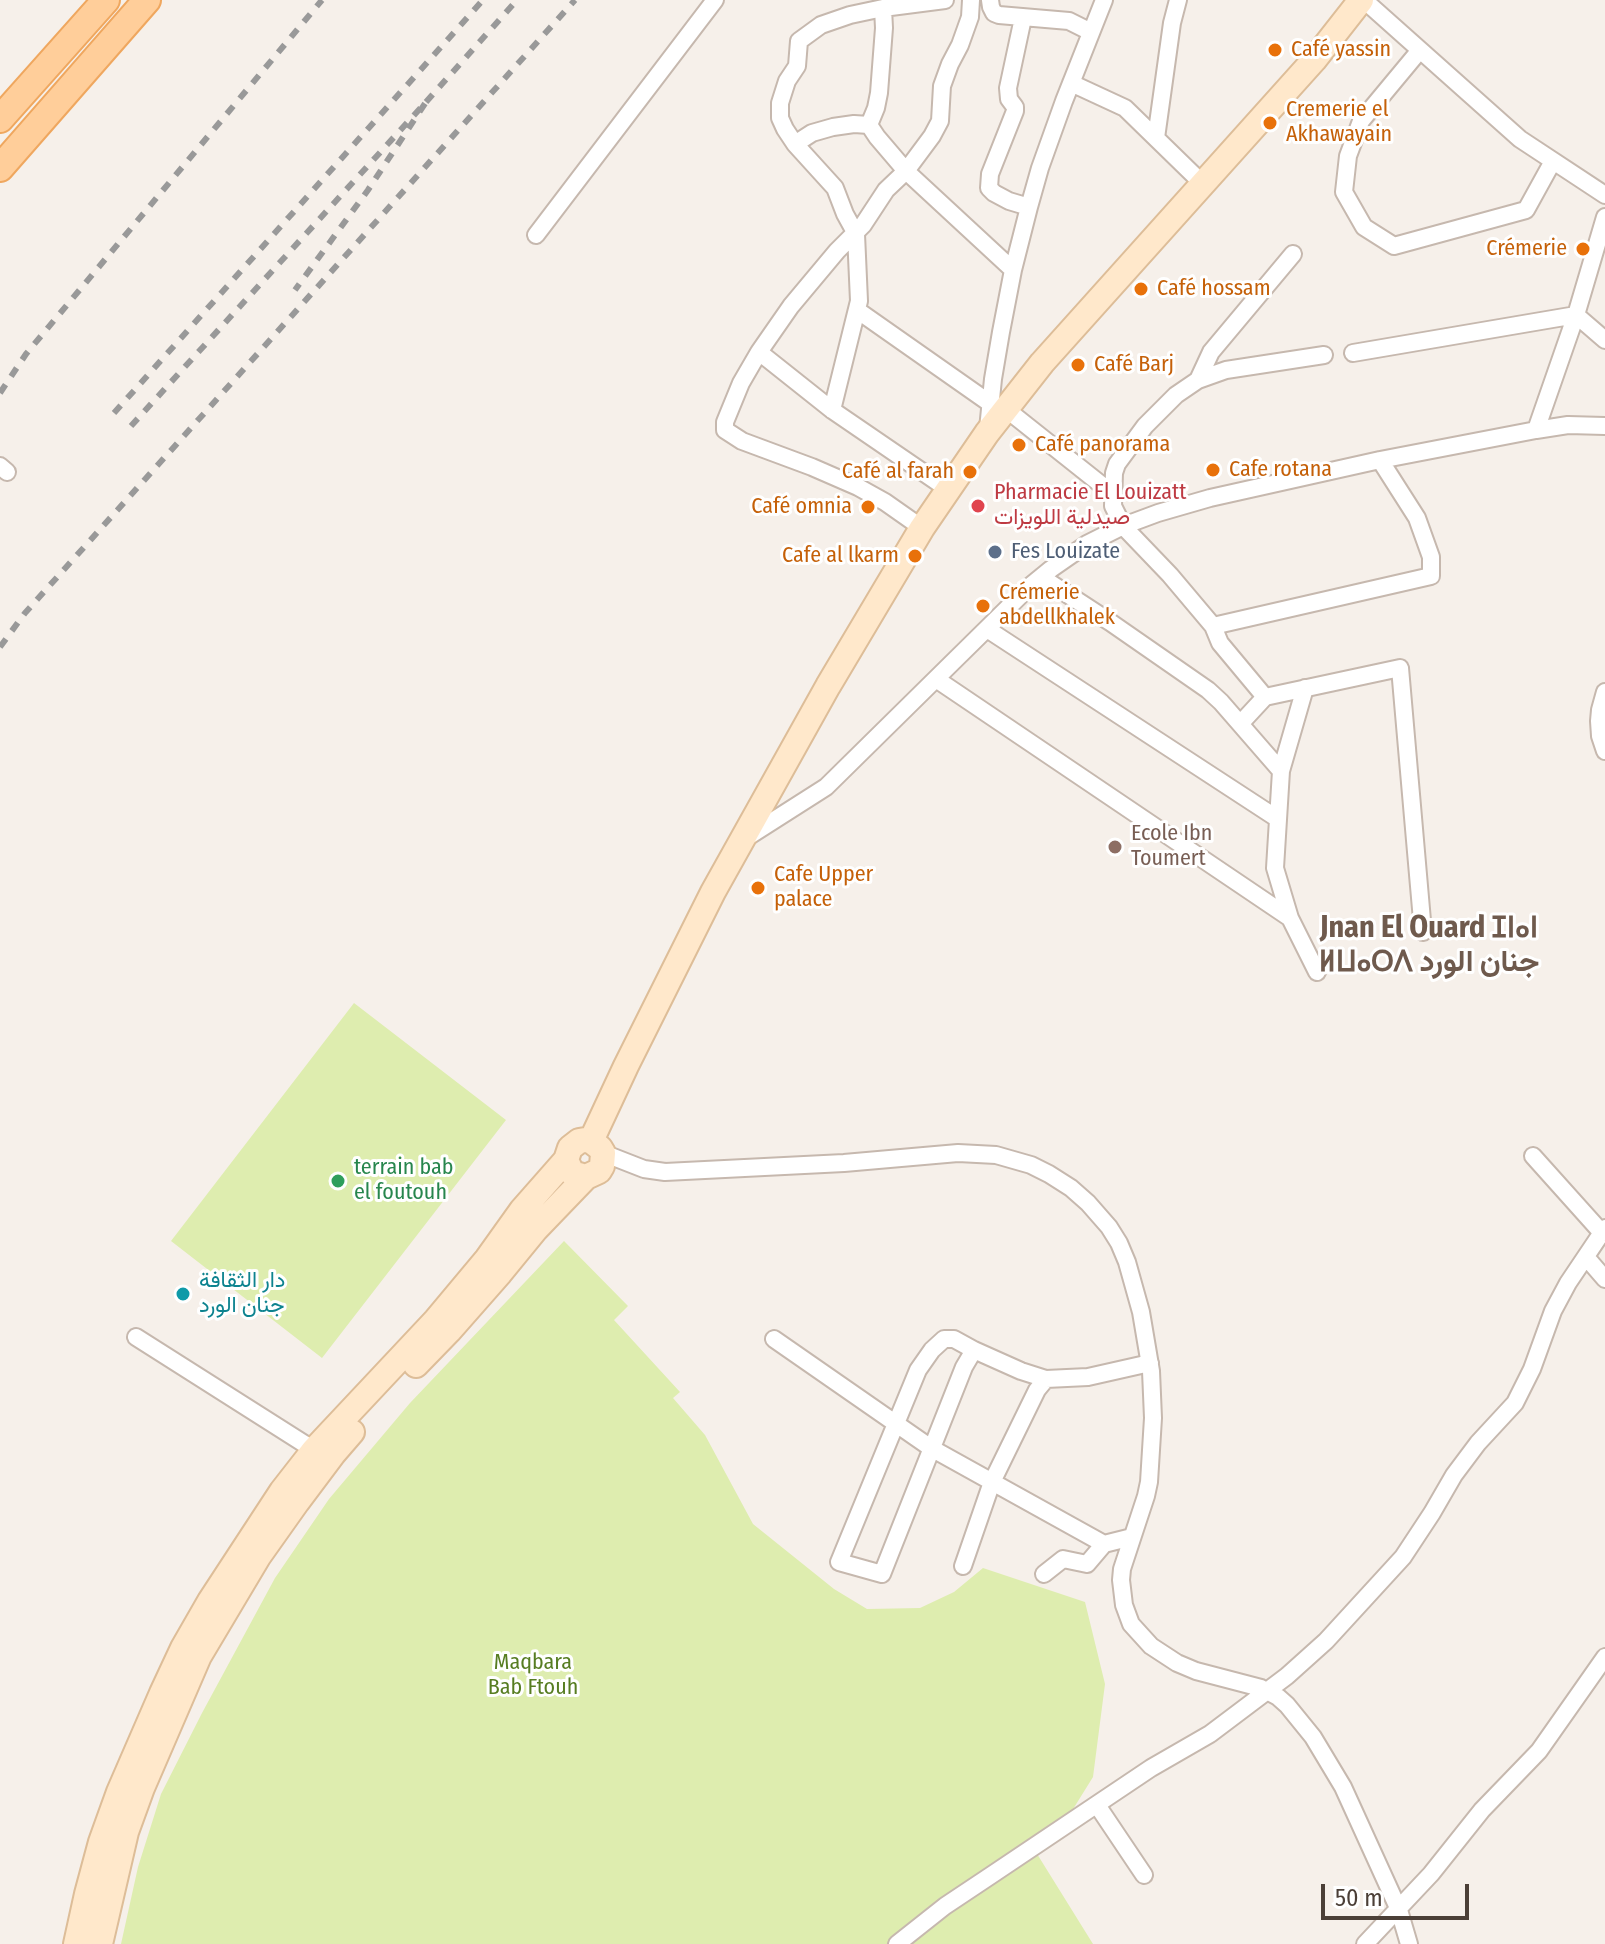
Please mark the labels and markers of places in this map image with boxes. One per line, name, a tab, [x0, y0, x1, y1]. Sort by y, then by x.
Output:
place label: Café yassin	[1291, 37, 1391, 63]
marker: Café yassin	[1266, 41, 1284, 59]
place label: Cremerie el Akhawayain	[1286, 97, 1392, 148]
marker: Cremerie el Akhawayain	[1261, 114, 1279, 132]
place label: Crémerie	[1486, 236, 1567, 262]
marker: Crémerie	[1574, 240, 1592, 258]
place label: Café hossam	[1157, 276, 1271, 302]
marker: Café hossam	[1132, 280, 1150, 298]
place label: Café Barj	[1094, 352, 1174, 378]
marker: Café Barj	[1069, 356, 1087, 374]
place label: Café panorama	[1035, 432, 1170, 458]
marker: Café panorama	[1010, 436, 1028, 454]
place label: Cafe rotana	[1229, 457, 1332, 483]
place label: Café al farah	[842, 459, 954, 485]
marker: Cafe rotana	[1204, 461, 1222, 479]
marker: Café al farah	[961, 463, 979, 481]
place label: Pharmacie El Louizatt صيدلية اللويزات	[994, 480, 1186, 532]
place label: Café omnia	[751, 494, 852, 520]
marker: Pharmacie El Louizatt صيدلية اللويزات	[969, 497, 987, 515]
marker: Café omnia	[859, 498, 877, 516]
place label: Fes Louizate	[1011, 539, 1120, 565]
place label: Cafe al lkarm	[782, 543, 899, 569]
marker: Fes Louizate	[986, 543, 1004, 561]
marker: Cafe al lkarm	[906, 547, 924, 565]
place label: Crémerie abdellkhalek	[999, 580, 1115, 632]
marker: Crémerie abdellkhalek	[974, 597, 992, 615]
place label: Ecole Ibn Toumert	[1131, 821, 1212, 872]
marker: Ecole Ibn Toumert	[1106, 838, 1124, 856]
place label: Cafe Upper palace	[774, 862, 873, 914]
marker: Cafe Upper palace	[749, 879, 767, 897]
place label: terrain bab el foutouh	[354, 1155, 453, 1206]
marker: terrain bab el foutouh	[329, 1172, 347, 1190]
place label: دار الثقافة جنان الورد	[199, 1268, 285, 1320]
marker: دار الثقافة جنان الورد	[174, 1285, 192, 1303]

